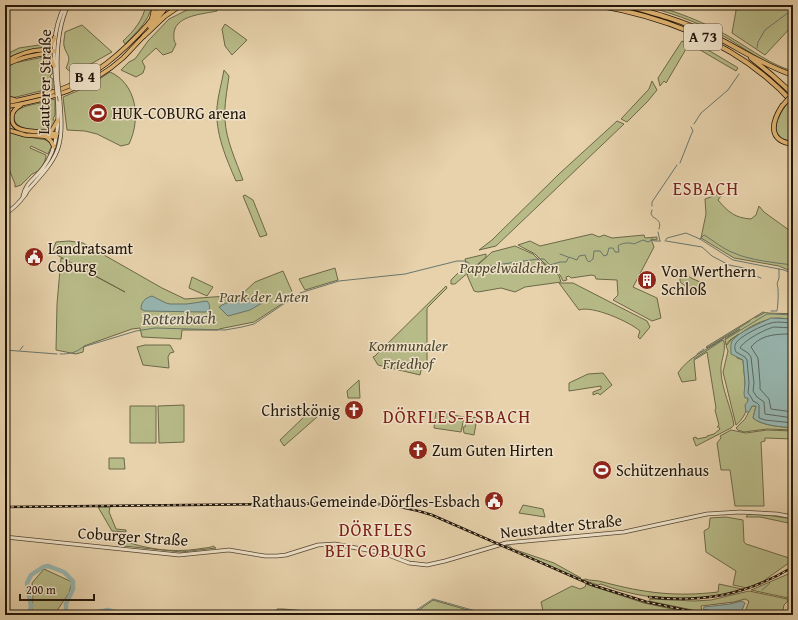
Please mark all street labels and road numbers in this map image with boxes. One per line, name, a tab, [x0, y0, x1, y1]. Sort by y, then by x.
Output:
road number: A 73	[684, 24, 722, 50]
street label: Lauterer Straße	[31, 29, 57, 135]
road number: B 4	[70, 64, 100, 90]
street label: Neustadter Straße	[499, 508, 623, 544]
street label: Coburger Straße	[77, 520, 189, 552]

